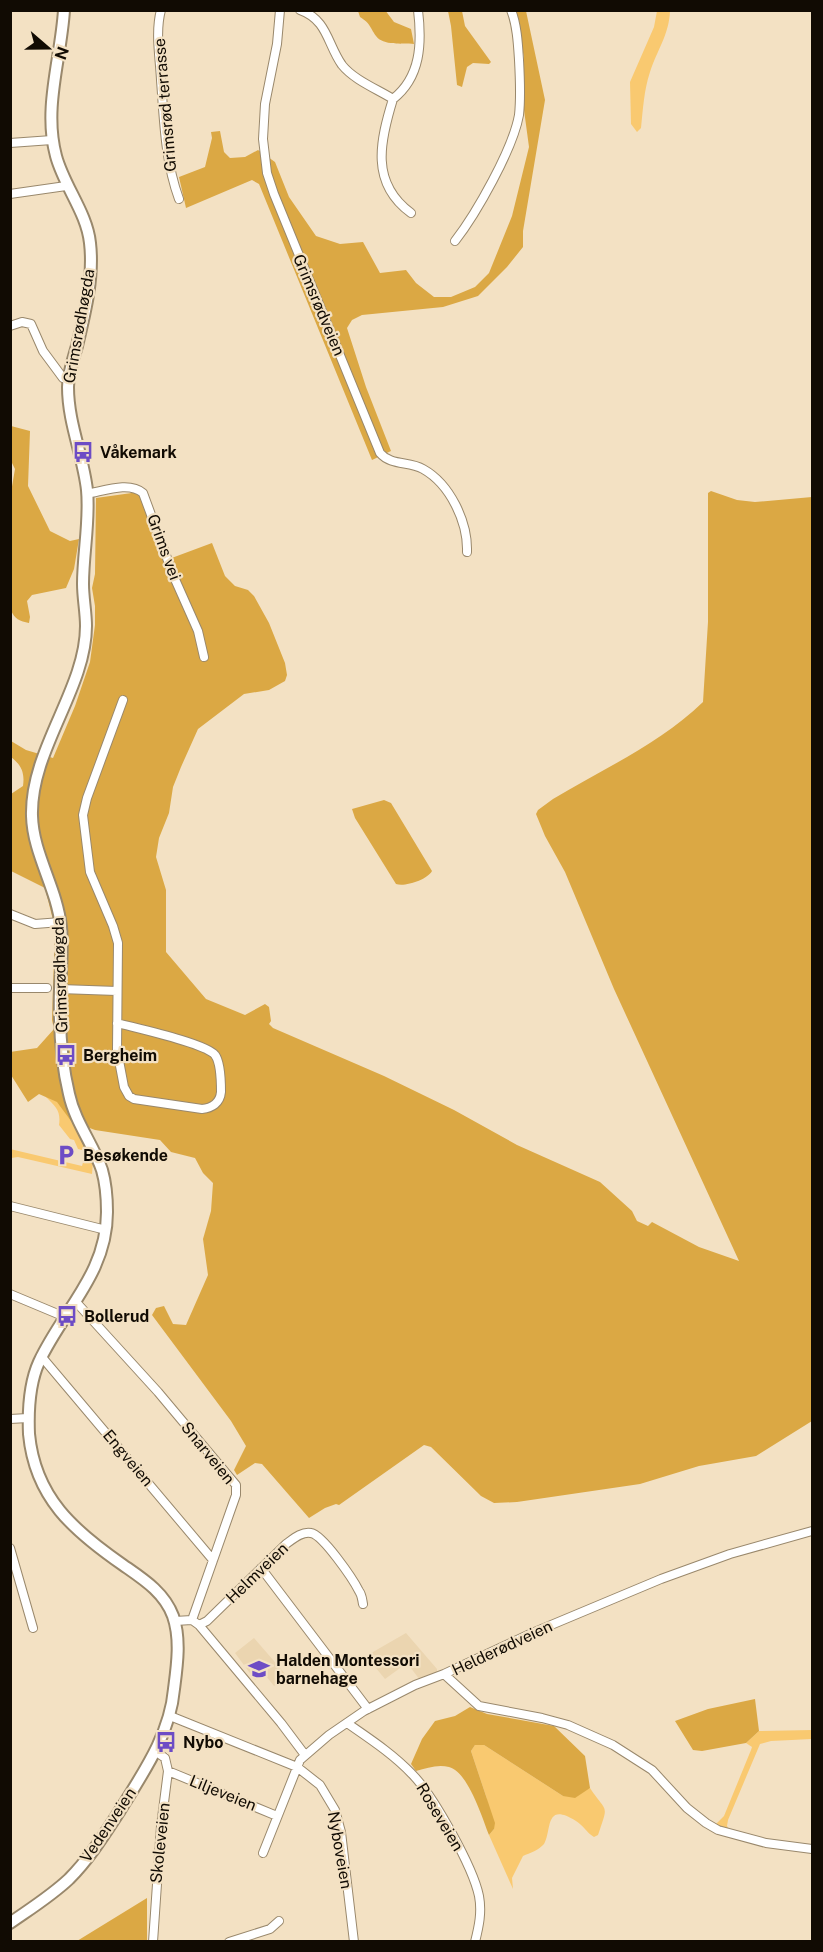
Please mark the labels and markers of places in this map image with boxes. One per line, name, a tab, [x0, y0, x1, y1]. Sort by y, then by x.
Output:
bus stop icon: Våkemark	[71, 440, 95, 464]
place label: Våkemark	[100, 443, 177, 462]
bus stop icon: Bergheim	[54, 1043, 78, 1067]
place label: Bergheim	[83, 1046, 157, 1065]
parking icon: Besøkende	[54, 1143, 78, 1167]
place label: Besøkende	[83, 1146, 168, 1165]
bus stop icon: Bollerud	[55, 1304, 79, 1328]
place label: Bollerud	[84, 1307, 149, 1326]
place label: Halden Montessori barnehage	[276, 1651, 420, 1688]
school or university icon: Halden Montessori barnehage	[247, 1657, 271, 1681]
bus stop icon: Nybo	[154, 1730, 178, 1754]
place label: Nybo	[183, 1733, 223, 1752]

